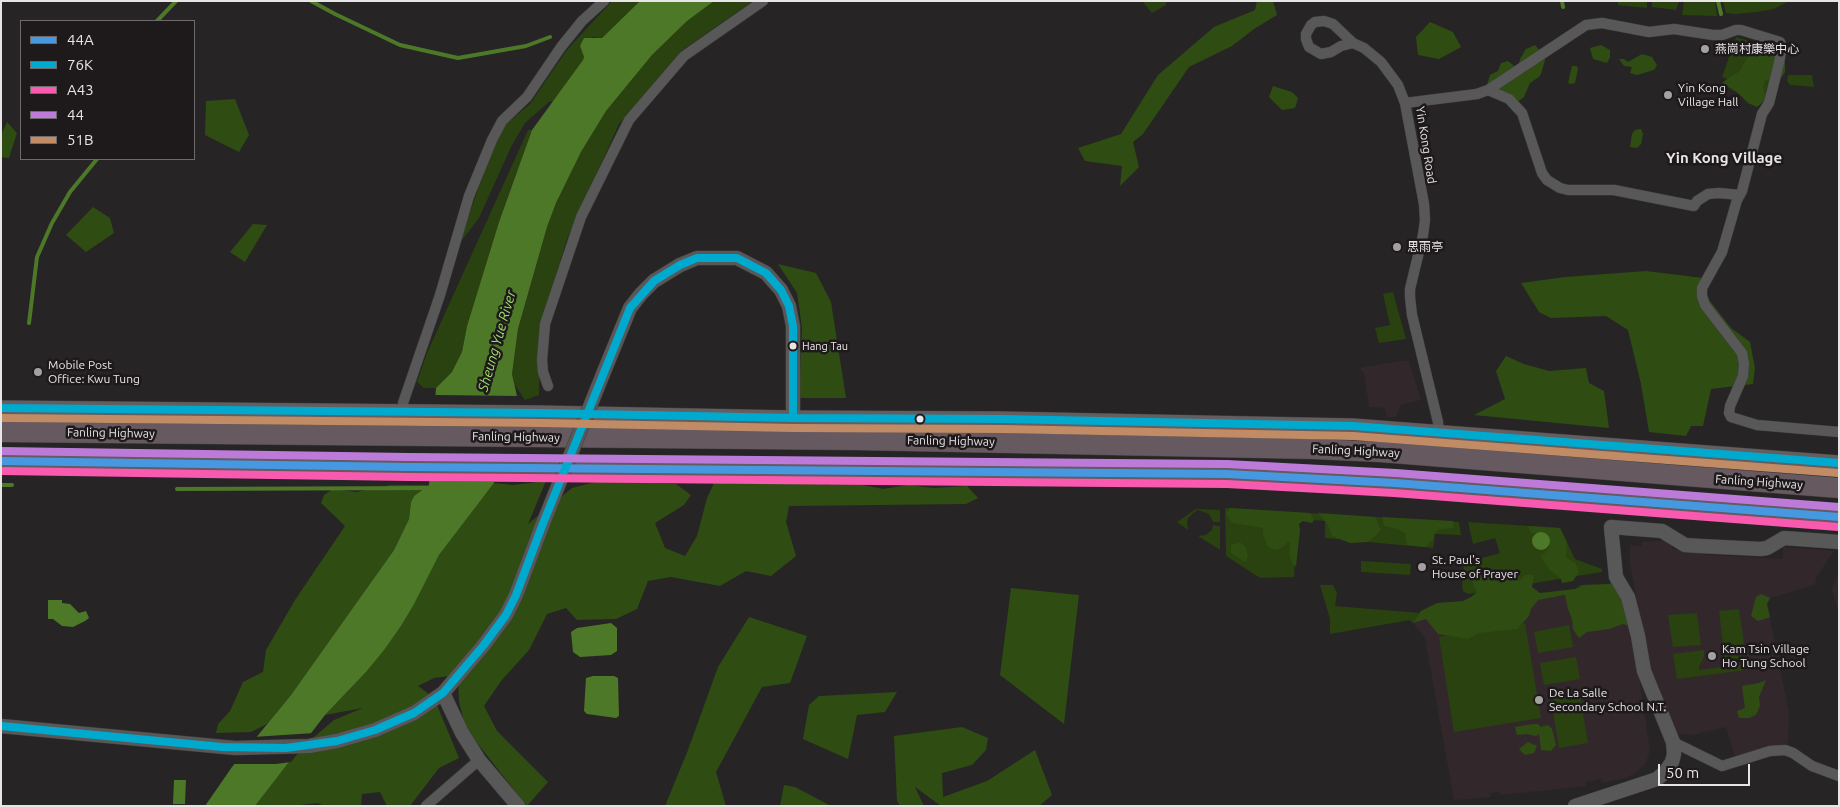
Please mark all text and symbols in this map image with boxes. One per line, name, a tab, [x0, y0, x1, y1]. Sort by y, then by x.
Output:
legend	[20, 20, 195, 160]
text: 44A	[67, 31, 94, 48]
place label: 燕崗村康樂中心	[1715, 42, 1799, 56]
marker: 燕崗村康樂中心	[1699, 43, 1711, 55]
text: 76K	[67, 56, 93, 73]
text: A43	[67, 81, 94, 98]
place label: Yin Kong Village Hall	[1678, 81, 1738, 109]
marker: Yin Kong Village Hall	[1662, 89, 1674, 101]
street label: Yin Kong Road	[1413, 105, 1439, 185]
text: 44	[67, 106, 84, 123]
text: 51B	[67, 131, 93, 148]
district label: Yin Kong Village	[1666, 149, 1782, 167]
place label: 思雨亭	[1407, 240, 1443, 254]
marker: 思雨亭	[1391, 241, 1403, 253]
water label: Sheung Yue River	[474, 288, 520, 394]
place label: Hang Tau	[802, 339, 848, 353]
marker: Hang Tau	[788, 341, 798, 351]
place label: Mobile Post Office: Kwu Tung	[48, 358, 140, 386]
marker: Mobile Post Office: Kwu Tung	[32, 366, 44, 378]
unlabelled marker	[915, 414, 925, 424]
street label: Fanling Highway	[67, 425, 155, 441]
street label: Fanling Highway	[472, 429, 560, 445]
street label: Fanling Highway	[907, 433, 995, 449]
street label: Fanling Highway	[1312, 442, 1400, 460]
street label: Fanling Highway	[1715, 472, 1803, 492]
place label: St. Paul's House of Prayer	[1432, 553, 1518, 581]
marker: St. Paul's House of Prayer	[1416, 561, 1428, 573]
place label: Kam Tsin Village Ho Tung School	[1722, 642, 1809, 670]
marker: Kam Tsin Village Ho Tung School	[1706, 650, 1718, 662]
place label: De La Salle Secondary School N.T.	[1549, 686, 1666, 714]
marker: De La Salle Secondary School N.T.	[1533, 694, 1545, 706]
scale bar	[1660, 754, 1752, 786]
text: 50 m	[1666, 764, 1699, 781]

